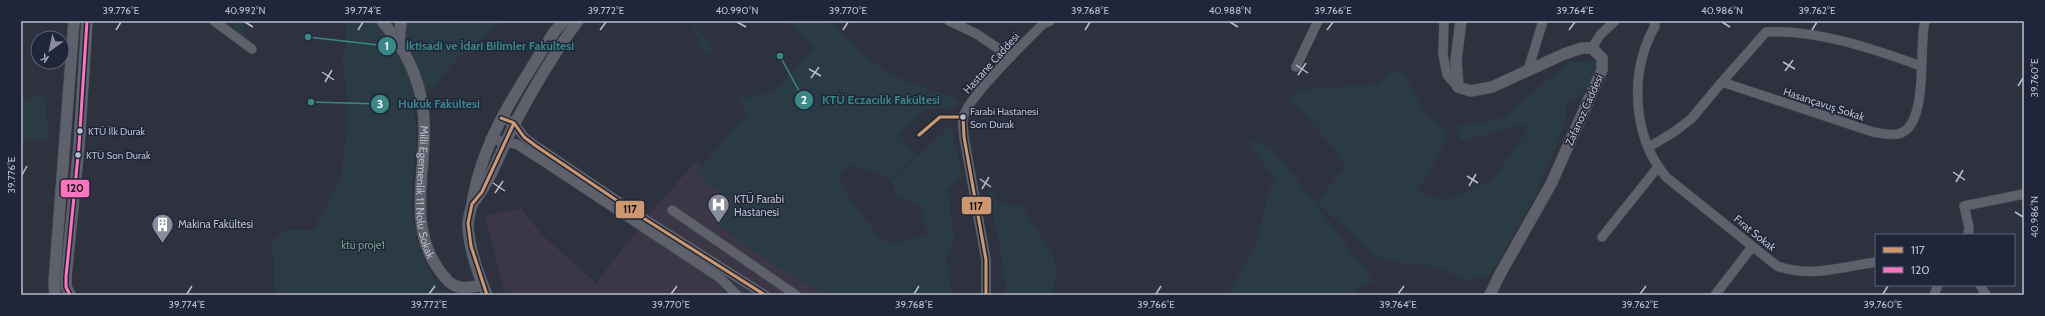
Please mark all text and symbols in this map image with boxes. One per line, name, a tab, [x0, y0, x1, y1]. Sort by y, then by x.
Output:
text: 39.776°E	[103, 4, 140, 17]
text: 40.992°N	[224, 4, 266, 17]
text: 39.774°E	[345, 4, 382, 17]
text: 39.772°E	[588, 4, 625, 17]
text: 40.990°N	[716, 4, 758, 17]
text: 39.770°E	[829, 4, 868, 17]
text: 39.768°E	[1071, 4, 1109, 17]
text: 40.988°N	[1209, 4, 1251, 17]
text: 39.766°E	[1314, 4, 1352, 17]
text: 39.764°E	[1556, 4, 1594, 17]
text: 40.986°N	[1701, 4, 1743, 17]
text: 39.762°E	[1798, 4, 1836, 17]
north arrow	[30, 30, 70, 70]
street label: Hastane Caddesi	[960, 30, 1022, 96]
callout: İktisadi ve İdari Bilimler Fakültesi	[377, 34, 582, 58]
text: 1	[385, 38, 389, 53]
text: İktisadi ve İdari Bilimler Fakültesi	[406, 38, 574, 53]
text: K	[38, 51, 51, 66]
text: 39.760°E	[2028, 58, 2041, 97]
street label: Zafanoz Caddesi	[1562, 72, 1606, 148]
street label: Hasançavuş Sokak	[1782, 84, 1867, 124]
callout: KTÜ Eczacılık Fakültesi	[794, 88, 948, 112]
callout: Hukuk Fakültesi	[370, 92, 488, 116]
text: 2	[801, 92, 807, 107]
text: KTÜ Eczacılık Fakültesi	[822, 92, 940, 107]
text: 3	[377, 96, 383, 111]
text: Hukuk Fakültesi	[398, 96, 480, 111]
place label: Farabi Hastanesi Son Durak	[970, 105, 1038, 131]
marker: Farabi Hastanesi Son Durak	[958, 112, 968, 122]
place label: KTÜ İlk Durak	[88, 125, 145, 138]
marker: KTÜ İlk Durak	[75, 126, 85, 136]
street label: Milli Egemenlik 11 Nolu Sokak	[413, 126, 438, 261]
place label: KTÜ Son Durak	[86, 149, 151, 162]
marker: KTÜ Son Durak	[73, 150, 83, 160]
text: 39.776°E	[5, 156, 18, 193]
line badge: 120	[60, 179, 90, 198]
text: 120	[66, 181, 84, 195]
hospital icon: KTÜ Farabi Hastanesi	[705, 192, 731, 225]
place label: KTÜ Farabi Hastanesi	[734, 192, 784, 219]
line badge: 117	[961, 196, 992, 215]
text: 40.986°N	[2028, 196, 2041, 238]
text: 117	[969, 199, 983, 213]
line badge: 117	[615, 200, 645, 219]
text: 117	[623, 202, 637, 216]
building icon: Makina Fakültesi	[149, 211, 175, 244]
street label: Fırat Sokak	[1731, 212, 1779, 254]
place label: Makina Fakültesi	[178, 217, 253, 231]
legend	[1875, 234, 2015, 286]
park label: ktü proje1	[341, 238, 385, 252]
text: 117	[1911, 242, 1925, 257]
text: 120	[1911, 262, 1930, 277]
text: 39.774°E	[169, 298, 206, 311]
text: 39.772°E	[411, 298, 448, 311]
text: 39.770°E	[652, 298, 691, 311]
text: 39.768°E	[895, 298, 933, 311]
text: 39.766°E	[1137, 298, 1175, 311]
text: 39.764°E	[1379, 298, 1417, 311]
text: 39.762°E	[1621, 298, 1659, 311]
text: 39.760°E	[1864, 298, 1903, 311]

